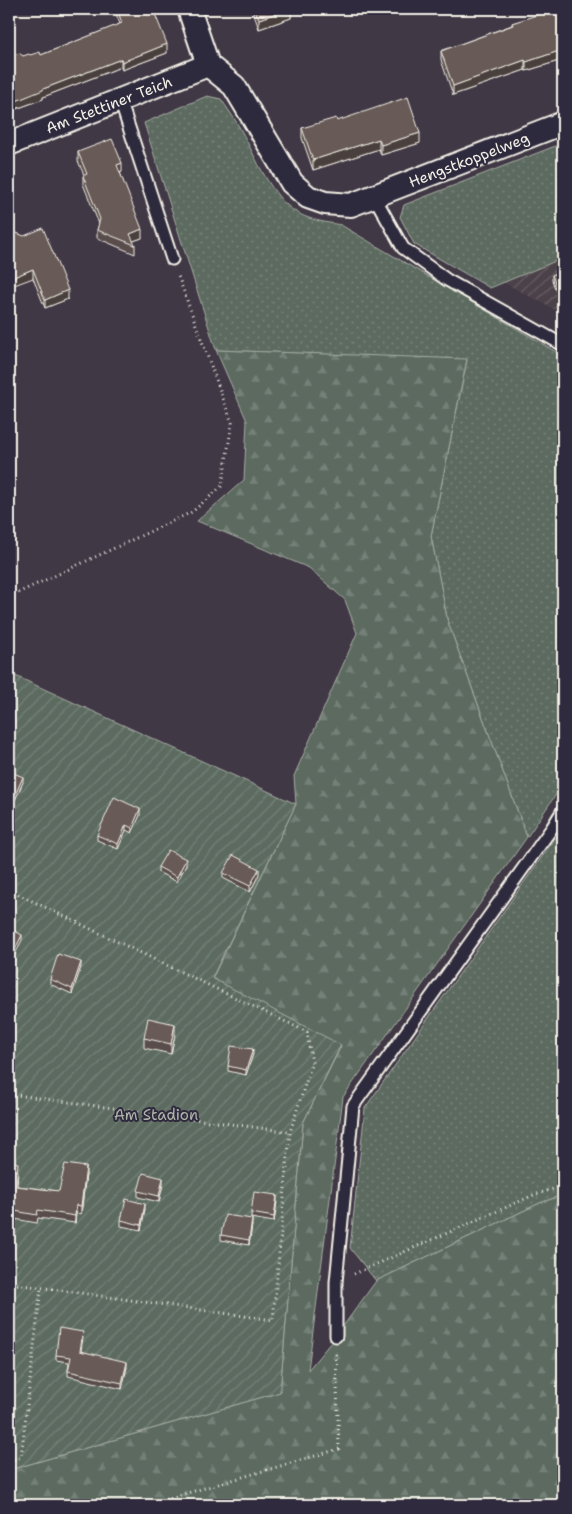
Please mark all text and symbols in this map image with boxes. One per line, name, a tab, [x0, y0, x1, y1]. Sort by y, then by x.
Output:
street label: Am Stettiner Teich	[43, 72, 175, 138]
street label: Hengstkoppelweg	[406, 128, 532, 192]
park label: Am Stadion	[114, 1105, 198, 1125]

